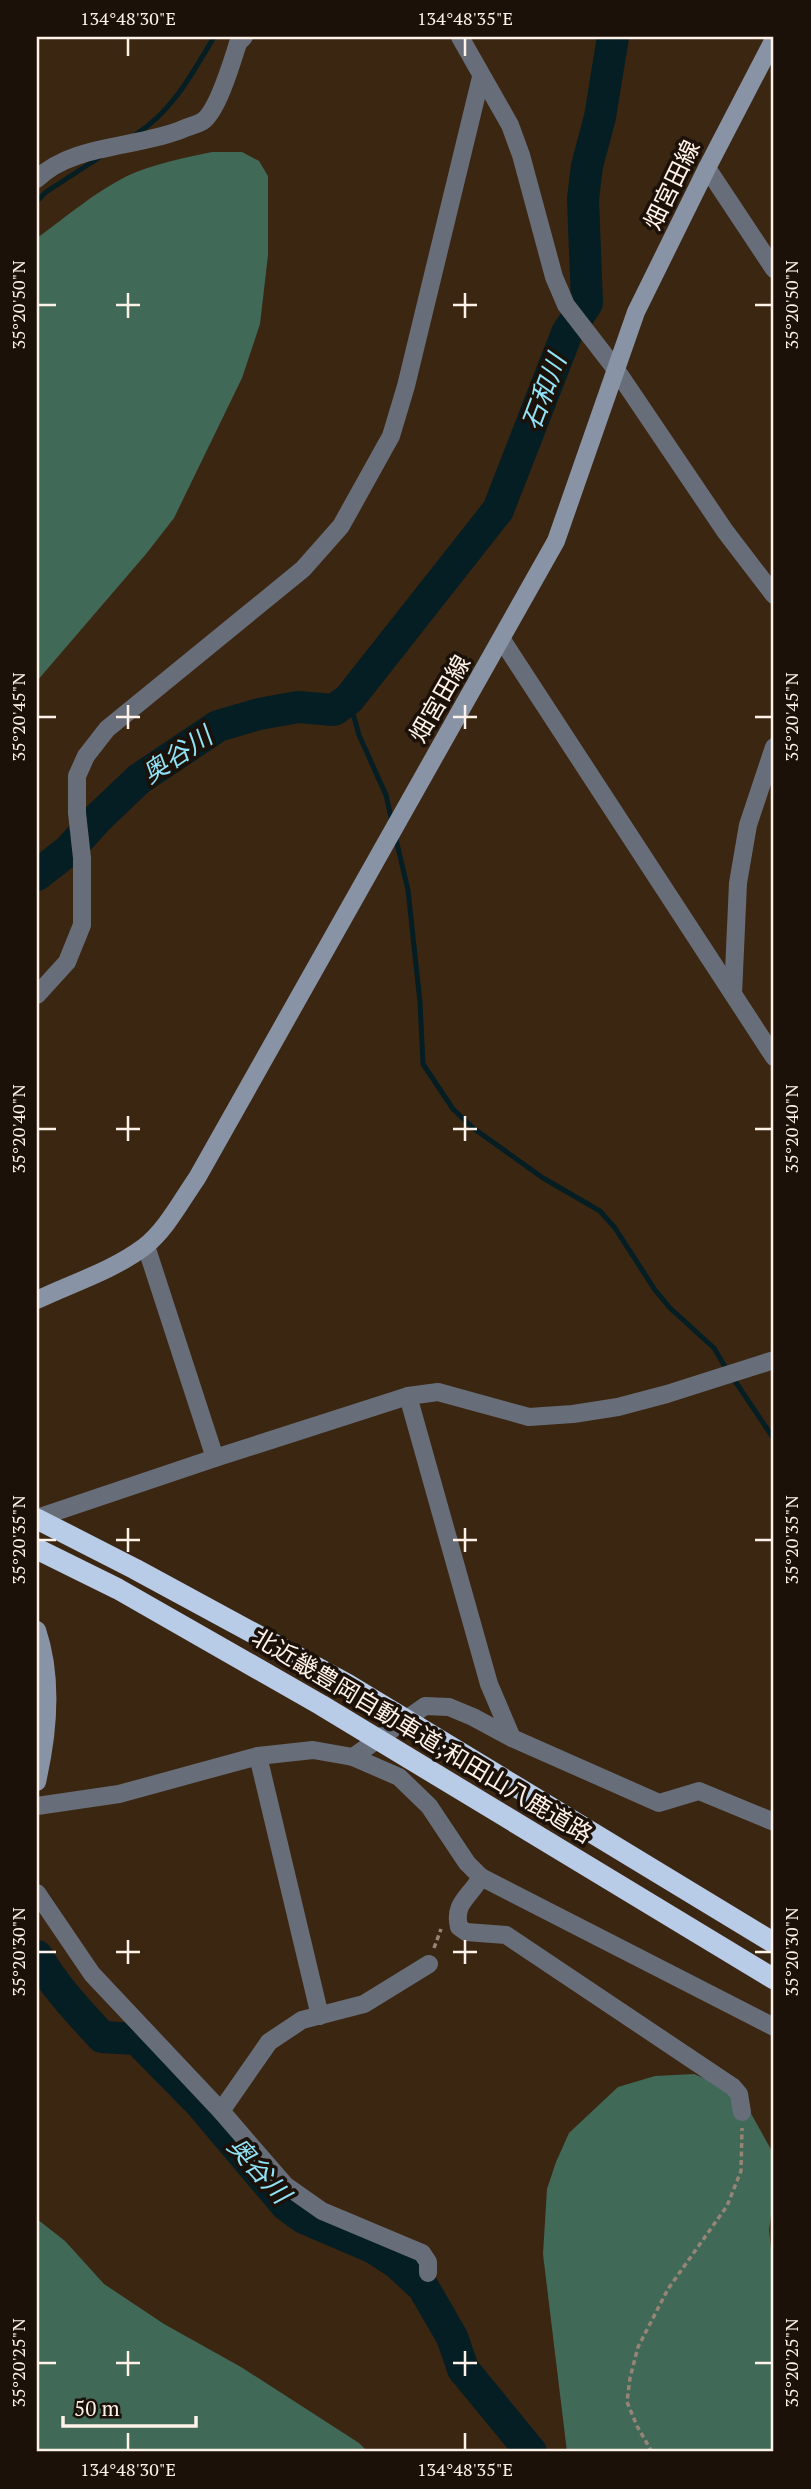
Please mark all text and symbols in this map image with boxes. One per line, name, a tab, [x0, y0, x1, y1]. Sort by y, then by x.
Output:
text: 134°48'30"E	[80, 6, 176, 30]
text: 134°48'35"E	[417, 6, 513, 30]
street label: 畑宮田線	[636, 134, 707, 235]
text: 35°20'50"N	[6, 260, 30, 350]
text: 35°20'50"N	[779, 260, 803, 350]
water label: 石和川	[513, 346, 574, 434]
street label: 畑宮田線	[401, 649, 477, 748]
text: 35°20'45"N	[6, 672, 30, 762]
text: 35°20'45"N	[779, 672, 803, 762]
water label: 奥谷川	[135, 717, 221, 790]
text: 35°20'40"N	[6, 1084, 30, 1174]
text: 35°20'40"N	[779, 1084, 803, 1174]
text: 35°20'35"N	[6, 1495, 30, 1585]
text: 35°20'35"N	[779, 1495, 803, 1585]
street label: 北近畿豊岡自動車道;和田山八鹿道路	[246, 1620, 599, 1850]
text: 35°20'30"N	[6, 1907, 30, 1997]
text: 35°20'30"N	[779, 1907, 803, 1997]
water label: 奥谷川	[221, 2129, 300, 2212]
text: 35°20'25"N	[6, 2318, 30, 2408]
text: 35°20'25"N	[779, 2318, 803, 2408]
scale bar	[63, 2384, 196, 2428]
text: 50 m	[74, 2394, 120, 2422]
text: 134°48'30"E	[80, 2457, 176, 2481]
text: 134°48'35"E	[417, 2457, 513, 2481]

